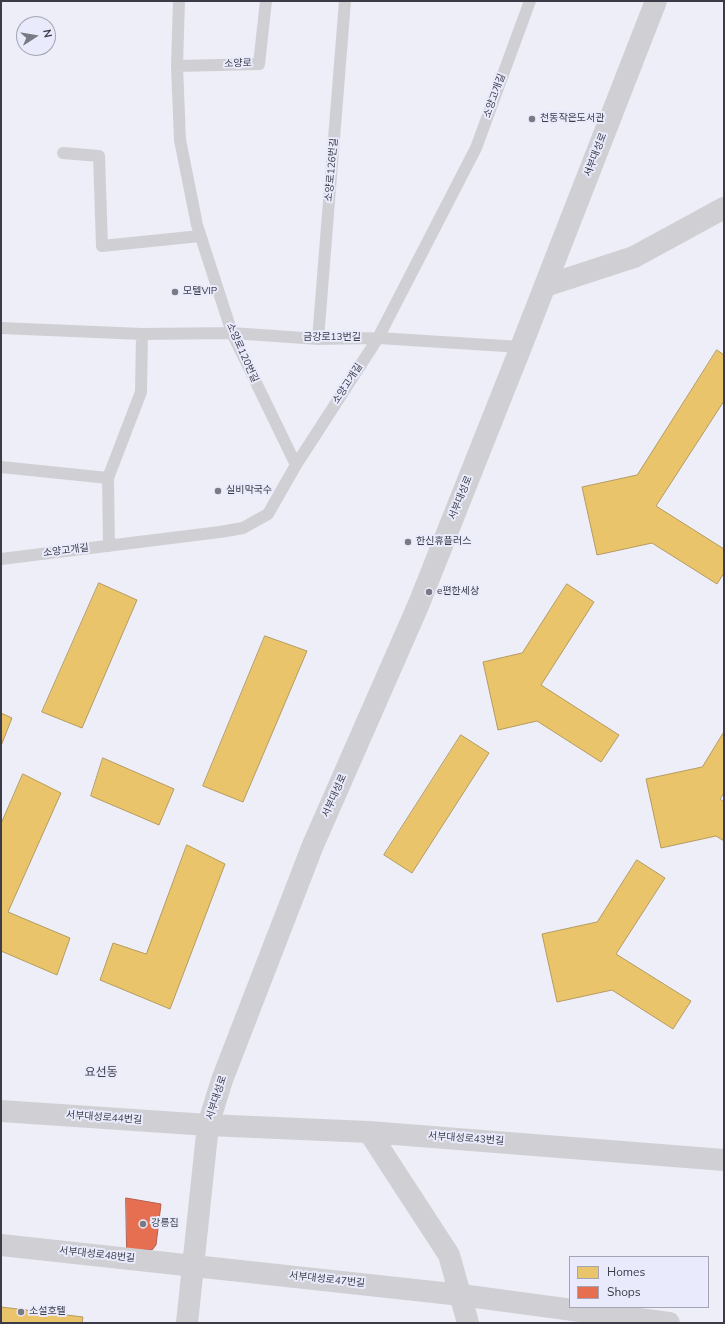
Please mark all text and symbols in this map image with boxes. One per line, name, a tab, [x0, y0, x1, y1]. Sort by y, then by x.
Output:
north arrow	[16, 16, 56, 56]
text: N	[39, 28, 55, 39]
street label: 소양로	[224, 58, 252, 70]
street label: 소양고개길	[481, 72, 509, 120]
place label: 천동작은도서관	[540, 113, 604, 125]
marker: 천동작은도서관	[527, 114, 537, 124]
street label: 서부대성로	[582, 131, 610, 179]
street label: 소양로126번길	[323, 138, 341, 202]
place label: 모텔VIP	[183, 286, 217, 298]
marker: 모텔VIP	[170, 287, 180, 297]
street label: 소양로120번길	[224, 321, 260, 385]
street label: 금강로13번길	[303, 332, 361, 344]
street label: 소양고개길	[330, 361, 366, 407]
street label: 서부대성로	[447, 474, 475, 522]
place label: 실비막국수	[226, 485, 272, 497]
marker: 실비막국수	[213, 486, 223, 496]
place label: 한신휴플러스	[416, 536, 471, 548]
marker: 한신휴플러스	[403, 537, 413, 547]
street label: 소양고개길	[42, 542, 90, 560]
place label: e편한세상	[437, 586, 479, 598]
marker: e편한세상	[424, 587, 434, 597]
street label: 서부대성로	[320, 773, 350, 819]
district label: 요선동	[84, 1066, 118, 1080]
street label: 서부대성로	[204, 1074, 230, 1122]
street label: 서부대성로44번길	[65, 1109, 143, 1127]
street label: 서부대성로43번길	[427, 1130, 505, 1148]
place label: 강릉집	[151, 1218, 179, 1230]
marker: 강릉집	[138, 1219, 148, 1229]
street label: 서부대성로48번길	[58, 1245, 136, 1265]
legend	[569, 1256, 709, 1308]
text: Homes	[607, 1264, 645, 1280]
street label: 서부대성로47번길	[288, 1270, 366, 1290]
text: Shops	[607, 1284, 641, 1300]
place label: 소설호텔	[29, 1306, 66, 1318]
marker: 소설호텔	[16, 1307, 26, 1317]

